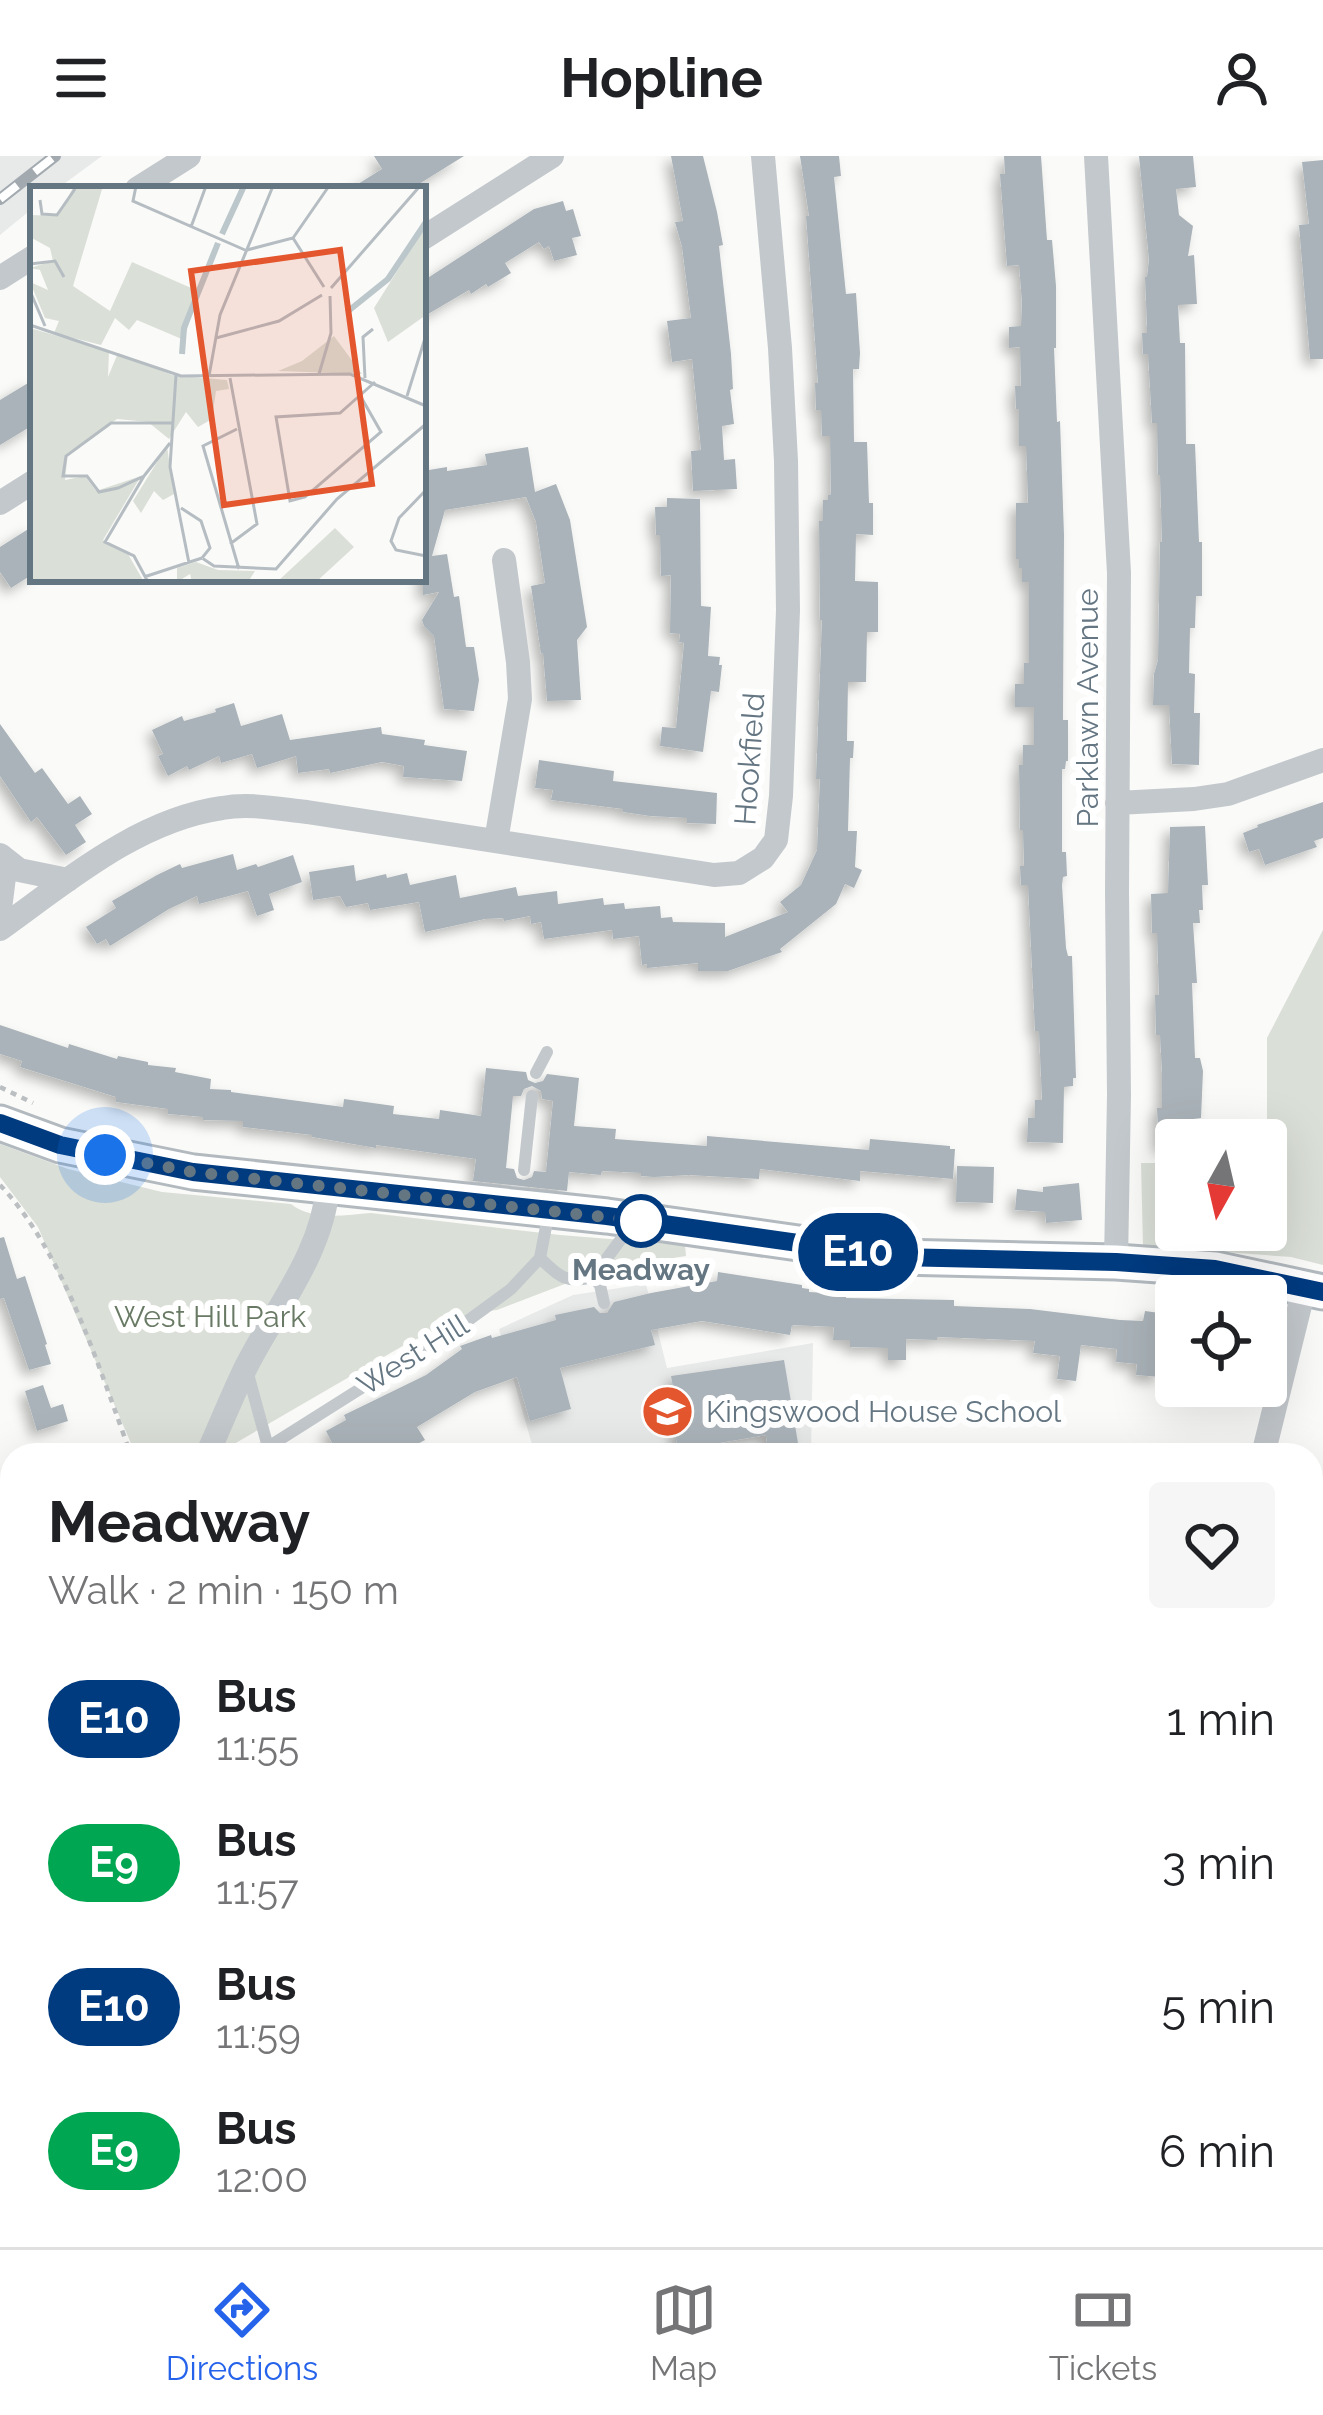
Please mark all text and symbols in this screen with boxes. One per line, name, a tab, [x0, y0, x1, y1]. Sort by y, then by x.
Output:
icon: menu	[48, 45, 114, 111]
icon: person	[1209, 45, 1275, 111]
text: Hopline	[560, 46, 763, 110]
inset map	[30, 186, 426, 582]
street label: Parklawn Avenue	[1070, 588, 1105, 828]
street label: Hookfield	[727, 691, 772, 827]
north arrow	[1155, 1119, 1287, 1251]
map controls	[1155, 1119, 1287, 1407]
your location	[75, 1125, 135, 1185]
marker: Meadway	[616, 1196, 666, 1246]
line badge: E10	[789, 1213, 927, 1291]
text: E10	[822, 1227, 894, 1276]
place label: Meadway	[572, 1252, 711, 1287]
button: locate	[1155, 1275, 1287, 1407]
park label: West Hill Park	[114, 1299, 306, 1334]
street label: West Hill	[351, 1306, 475, 1402]
school or university icon: Kingswood House School	[639, 1384, 695, 1440]
place label: Kingswood House School	[706, 1394, 1062, 1429]
button: heart	[1149, 1482, 1275, 1608]
text: Meadway	[48, 1488, 310, 1555]
text: Walk · 2 min · 150 m	[48, 1567, 399, 1613]
text: Bus	[216, 1670, 297, 1723]
text: 1 min	[1167, 1693, 1275, 1746]
text: E10	[78, 1694, 150, 1743]
text: 11:55	[216, 1723, 299, 1769]
text: Bus	[216, 1814, 297, 1867]
text: 3 min	[1162, 1837, 1275, 1890]
text: E9	[89, 1838, 139, 1887]
text: 11:57	[216, 1867, 299, 1913]
text: Bus	[216, 1958, 297, 2011]
text: 5 min	[1162, 1981, 1275, 2034]
text: E10	[78, 1982, 150, 2031]
text: 11:59	[216, 2011, 301, 2057]
text: Bus	[216, 2102, 297, 2155]
text: 6 min	[1159, 2125, 1275, 2178]
text: E9	[89, 2126, 139, 2175]
text: 12:00	[216, 2155, 308, 2201]
tab: Directions	[166, 2277, 318, 2388]
tab: Map	[650, 2277, 717, 2388]
tab: Tickets	[1049, 2277, 1157, 2388]

